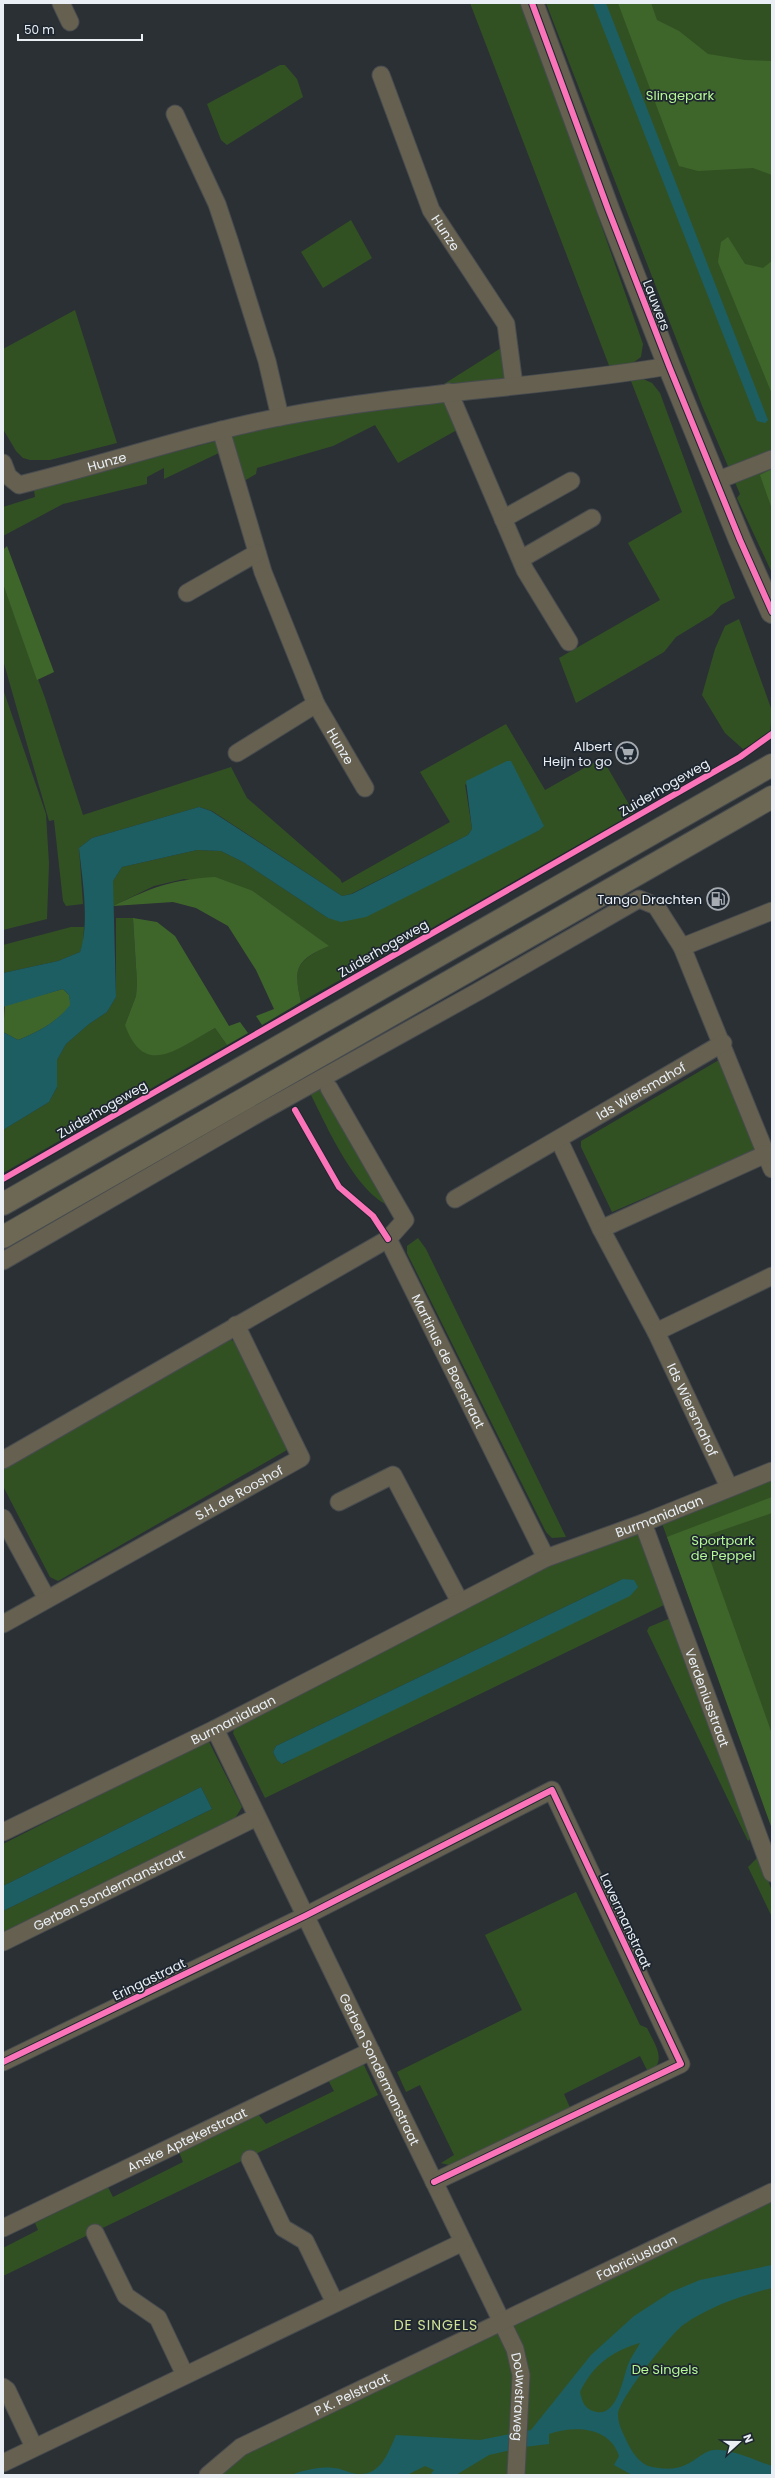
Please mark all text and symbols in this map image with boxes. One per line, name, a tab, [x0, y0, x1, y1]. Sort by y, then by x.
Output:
scale bar	[18, 16, 142, 42]
text: 50 m	[24, 21, 55, 38]
park label: Slingepark	[646, 86, 714, 105]
street label: Hunze	[427, 211, 464, 255]
street label: Lauwers	[638, 277, 675, 334]
street label: Hunze	[85, 447, 129, 477]
street label: Hunze	[322, 724, 358, 768]
place label: Albert Heijn to go	[543, 737, 612, 771]
supermarket icon: Albert Heijn to go	[614, 740, 640, 766]
street label: Zuiderhogeweg	[616, 754, 713, 821]
fuel station icon: Tango Drachten	[705, 886, 731, 912]
place label: Tango Drachten	[597, 890, 702, 909]
street label: Zuiderhogeweg	[335, 915, 432, 982]
street label: Ids Wiersmahof	[593, 1058, 690, 1125]
street label: Zuiderhogeweg	[54, 1076, 151, 1143]
street label: Martinus de Boerstraat	[407, 1291, 489, 1432]
street label: Ids Wiersmahof	[662, 1360, 722, 1460]
street label: S.H. de Rooshof	[192, 1461, 287, 1525]
street label: Burmanialaan	[613, 1491, 706, 1542]
park label: Sportpark de Peppel	[691, 1531, 755, 1565]
street label: Verdeniusstraat	[680, 1646, 734, 1750]
street label: Burmanialaan	[188, 1690, 279, 1749]
street label: Gerben Sondermanstraat	[30, 1845, 188, 1936]
street label: Lavermanstraat	[595, 1870, 656, 1972]
street label: Eringastraat	[109, 1953, 189, 2005]
street label: Gerben Sondermanstraat	[334, 1990, 424, 2149]
street label: Anske Aptekerstraat	[124, 2103, 250, 2177]
street label: Fabriciuslaan	[593, 2230, 680, 2285]
district label: DE SINGELS	[394, 2315, 478, 2335]
street label: Douwstraweg	[506, 2350, 530, 2442]
park label: De Singels	[632, 2360, 699, 2379]
street label: P.K. Pelstraat	[311, 2368, 393, 2421]
north arrow	[719, 2422, 759, 2462]
text: N	[739, 2432, 757, 2445]

